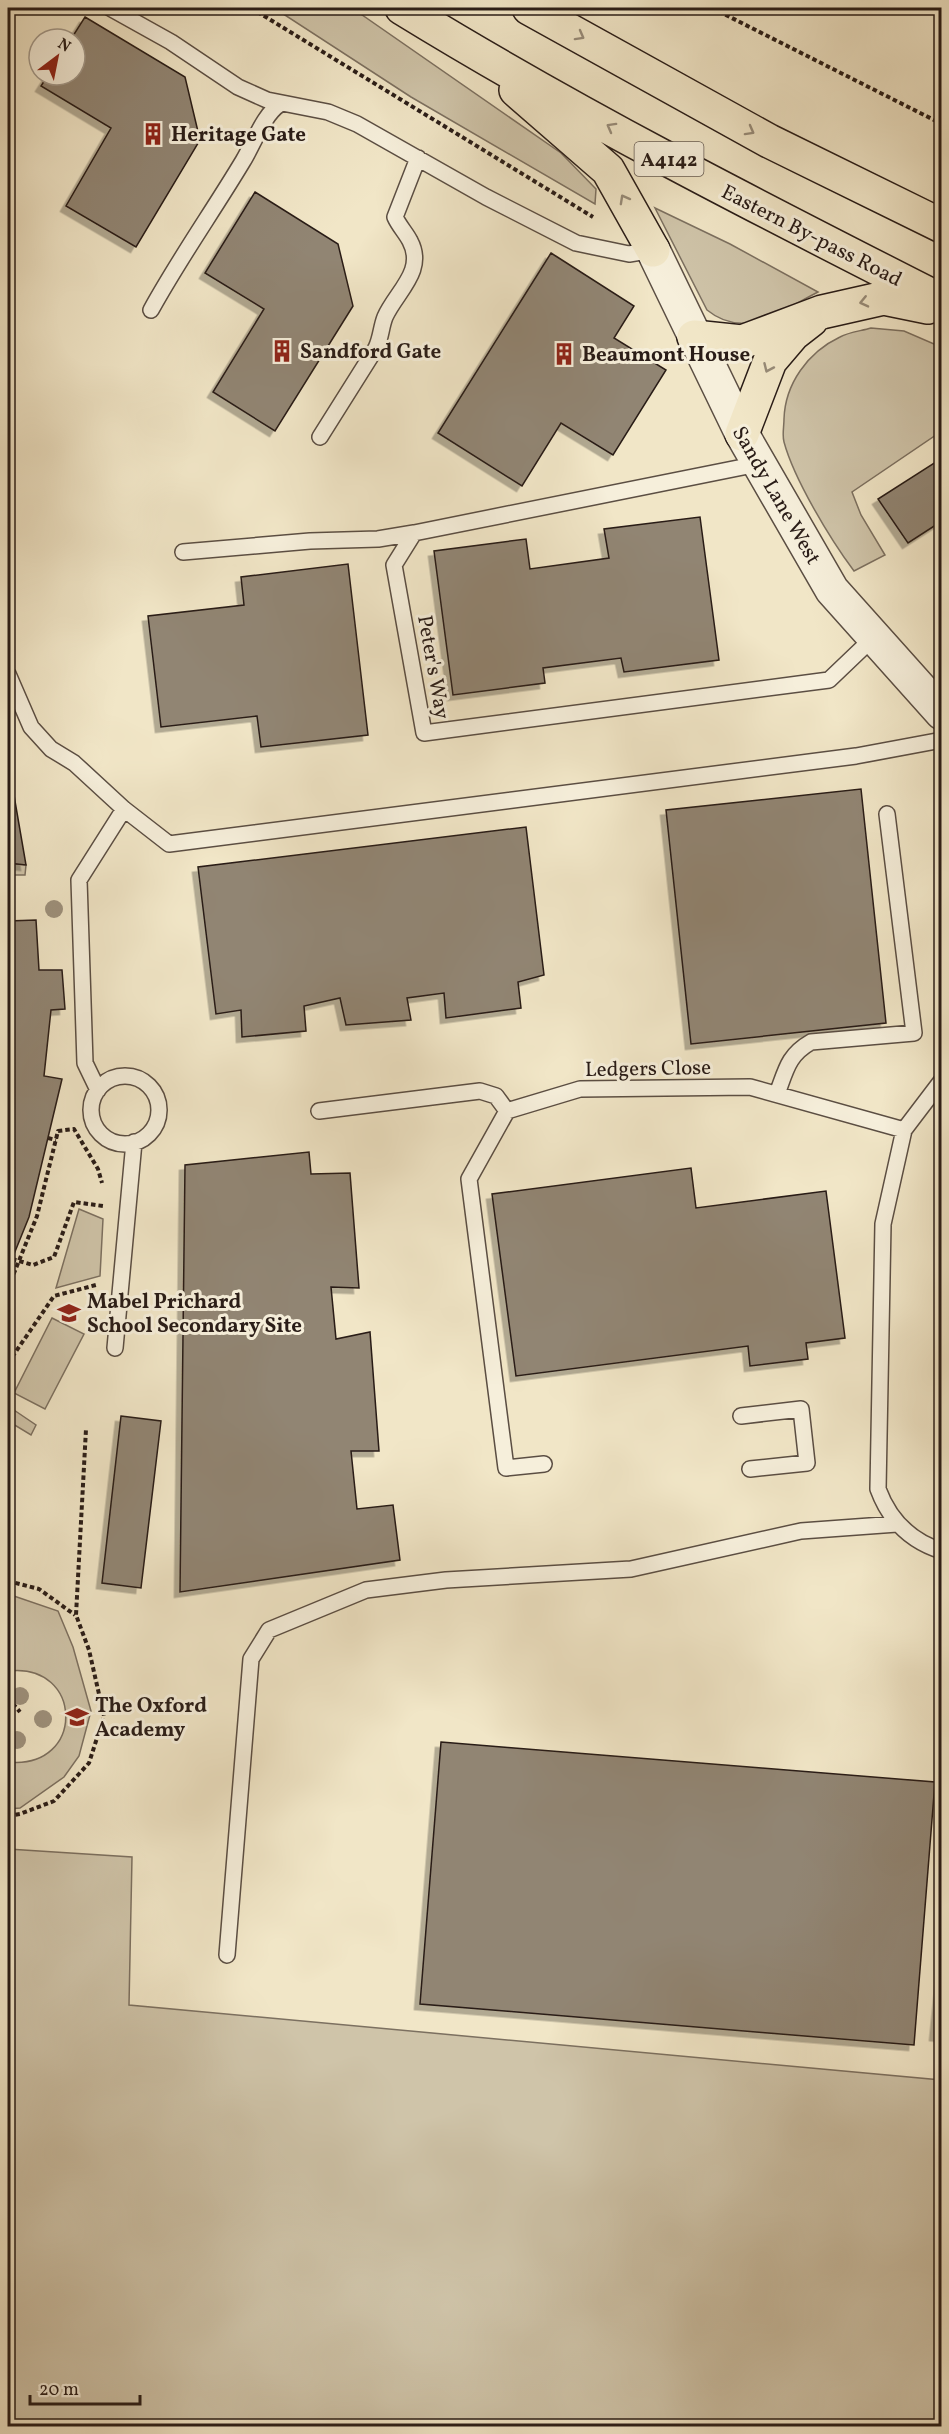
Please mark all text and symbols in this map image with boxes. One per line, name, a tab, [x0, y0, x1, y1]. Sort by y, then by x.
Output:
north arrow	[27, 27, 87, 87]
one-way arrow	[574, 29, 584, 40]
text: N	[53, 34, 75, 59]
building icon: Heritage Gate	[140, 121, 166, 147]
place label: Heritage Gate	[171, 121, 306, 150]
one-way arrow	[607, 123, 617, 134]
one-way arrow	[744, 124, 754, 135]
road number: A4142	[634, 142, 704, 176]
street label: Eastern By-pass Road	[716, 178, 907, 295]
one-way arrow	[620, 195, 632, 205]
one-way arrow	[859, 295, 869, 308]
building icon: Sandford Gate	[269, 338, 295, 364]
place label: Sandford Gate	[300, 338, 441, 367]
building icon: Beaumont House	[551, 341, 577, 367]
place label: Beaumont House	[582, 341, 750, 370]
one-way arrow	[763, 362, 775, 373]
street label: Sandy Lane West	[724, 421, 827, 570]
street label: Peter's Way	[409, 613, 456, 722]
street label: Ledgers Close	[585, 1054, 711, 1085]
place label: Mabel Prichard School Secondary Site	[87, 1288, 302, 1341]
school or university icon: Mabel Prichard School Secondary Site	[56, 1300, 82, 1326]
place label: The Oxford Academy	[95, 1692, 207, 1745]
school or university icon: The Oxford Academy	[64, 1704, 90, 1730]
scale bar	[30, 2368, 140, 2406]
text: 20 m	[39, 2378, 79, 2403]

